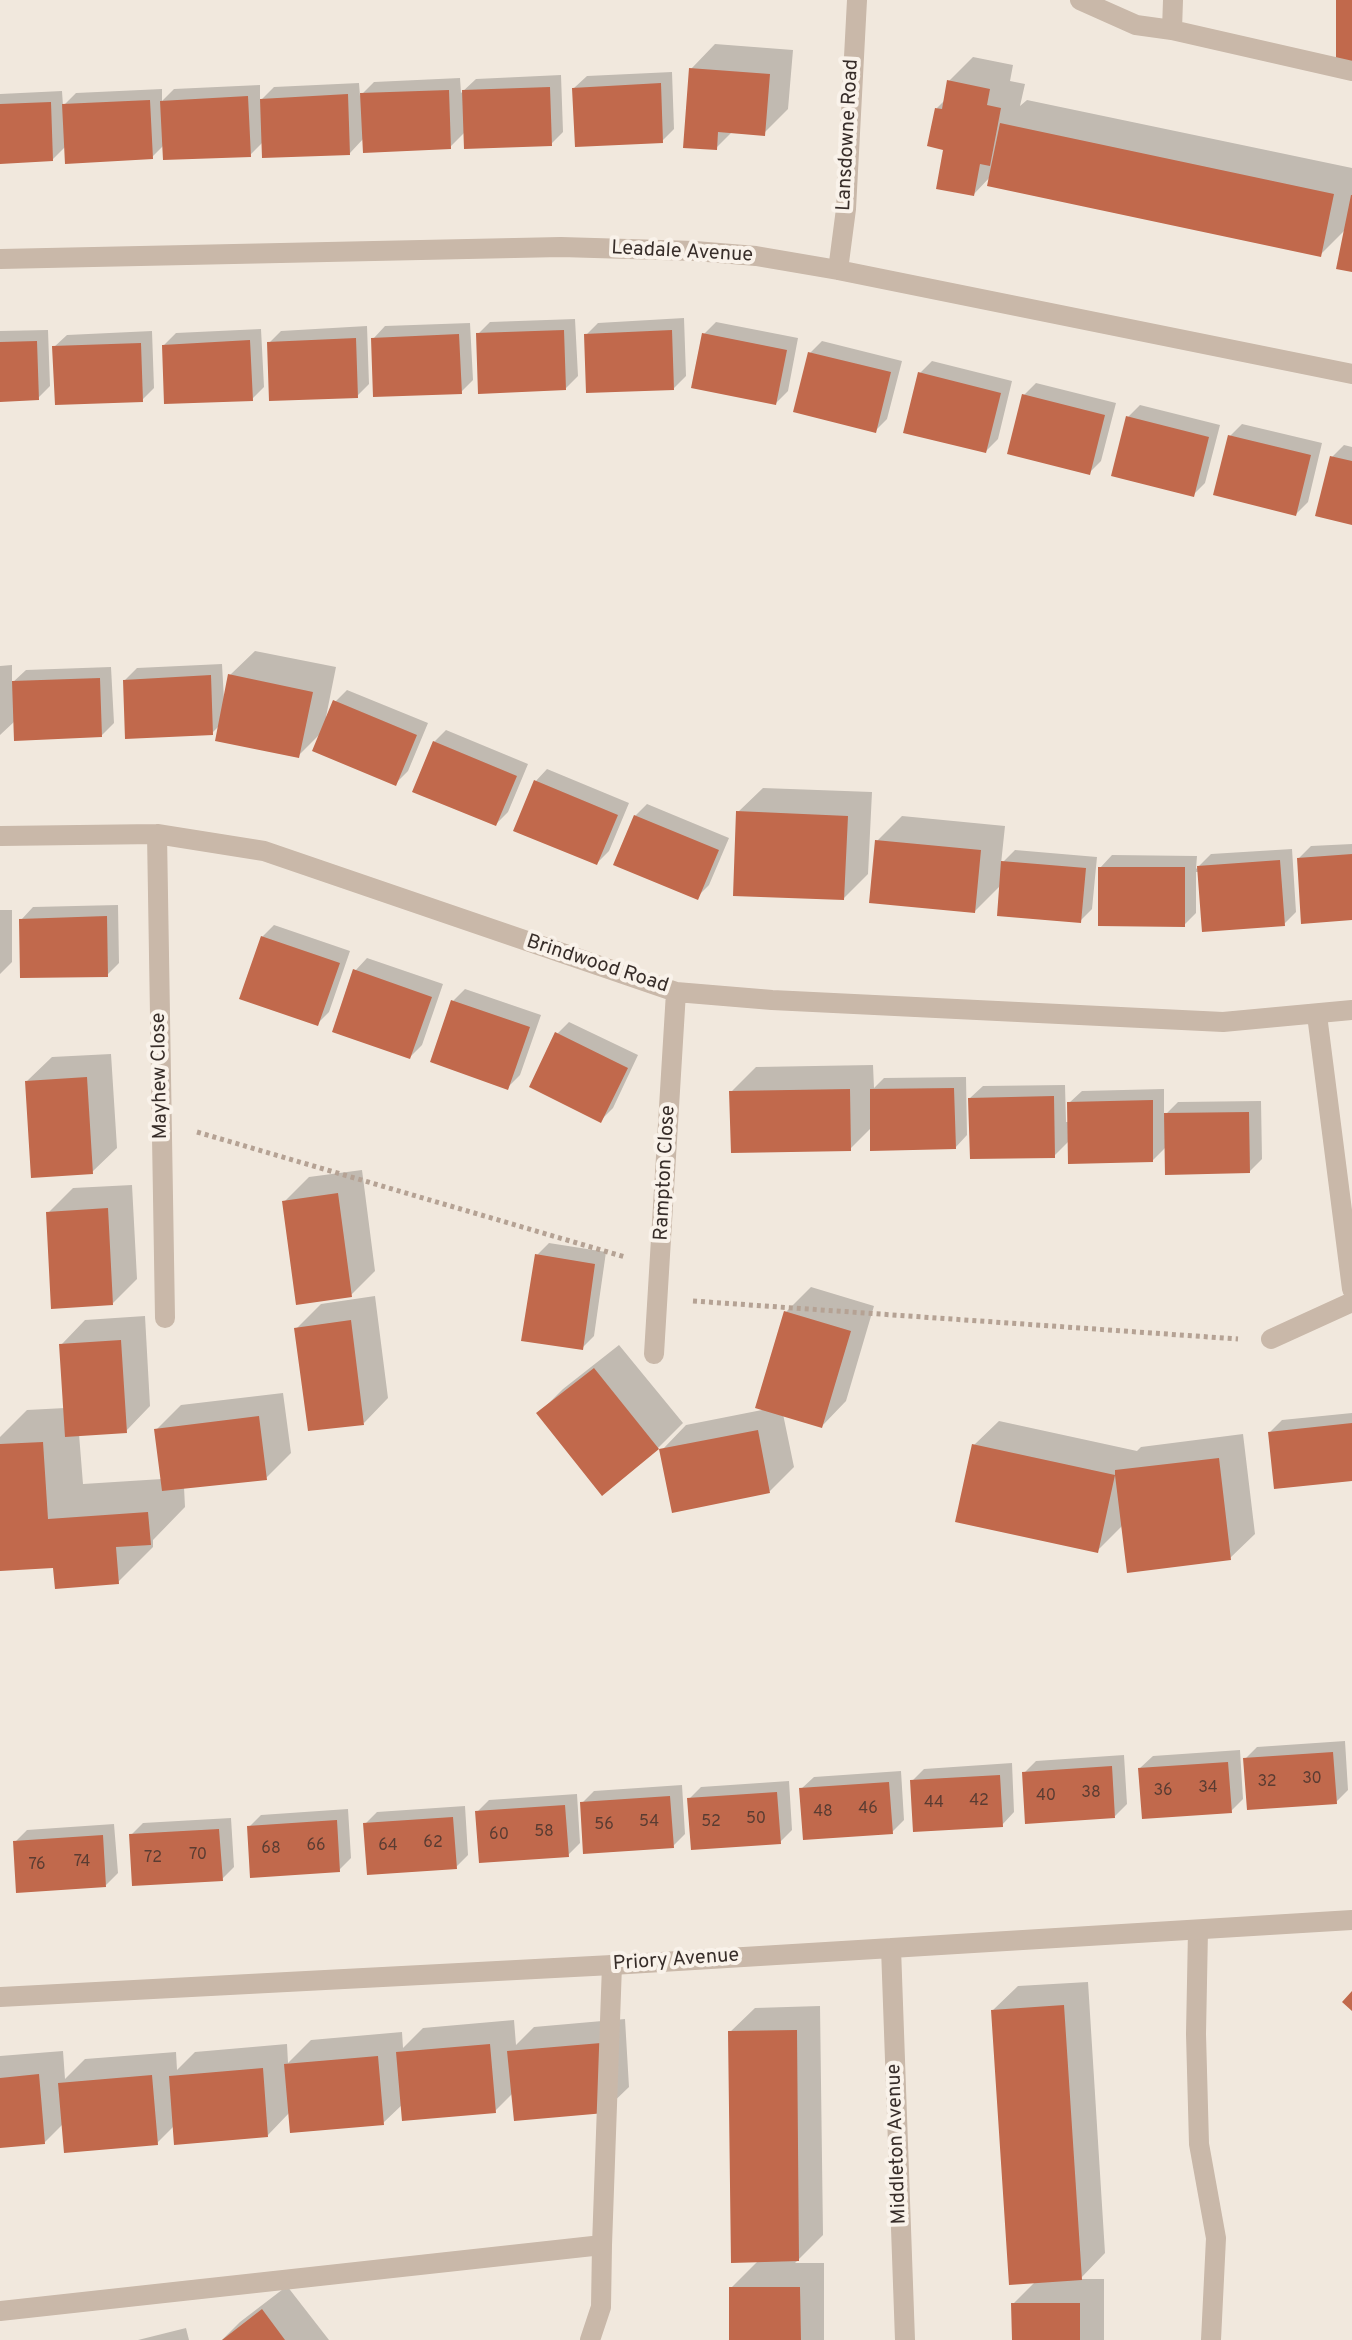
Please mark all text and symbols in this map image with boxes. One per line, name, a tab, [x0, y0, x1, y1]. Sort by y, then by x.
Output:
street label: Lansdowne Road	[833, 58, 865, 212]
street label: Leadale Avenue	[610, 237, 754, 269]
street label: Brindwood Road	[523, 931, 671, 999]
street label: Mayhew Close	[148, 1012, 174, 1140]
street label: Rampton Close	[650, 1105, 682, 1241]
house number: 30	[1302, 1770, 1322, 1790]
house number: 32	[1257, 1773, 1277, 1793]
house number: 34	[1198, 1779, 1218, 1799]
house number: 36	[1153, 1782, 1173, 1802]
house number: 38	[1081, 1784, 1101, 1804]
house number: 40	[1036, 1787, 1056, 1807]
house number: 42	[969, 1792, 989, 1812]
house number: 44	[924, 1794, 944, 1814]
house number: 46	[858, 1800, 878, 1820]
house number: 48	[813, 1803, 833, 1823]
house number: 50	[746, 1810, 766, 1830]
house number: 54	[639, 1813, 659, 1833]
house number: 52	[701, 1813, 721, 1833]
house number: 56	[594, 1816, 614, 1836]
house number: 58	[534, 1823, 554, 1843]
house number: 60	[489, 1826, 509, 1846]
house number: 62	[423, 1834, 443, 1854]
house number: 66	[306, 1837, 326, 1857]
house number: 64	[378, 1837, 398, 1857]
house number: 68	[261, 1840, 281, 1860]
house number: 70	[189, 1846, 207, 1866]
house number: 72	[144, 1849, 162, 1869]
house number: 74	[74, 1853, 90, 1873]
house number: 76	[28, 1856, 46, 1876]
street label: Priory Avenue	[612, 1945, 740, 1977]
street label: Middleton Avenue	[883, 2063, 913, 2225]

